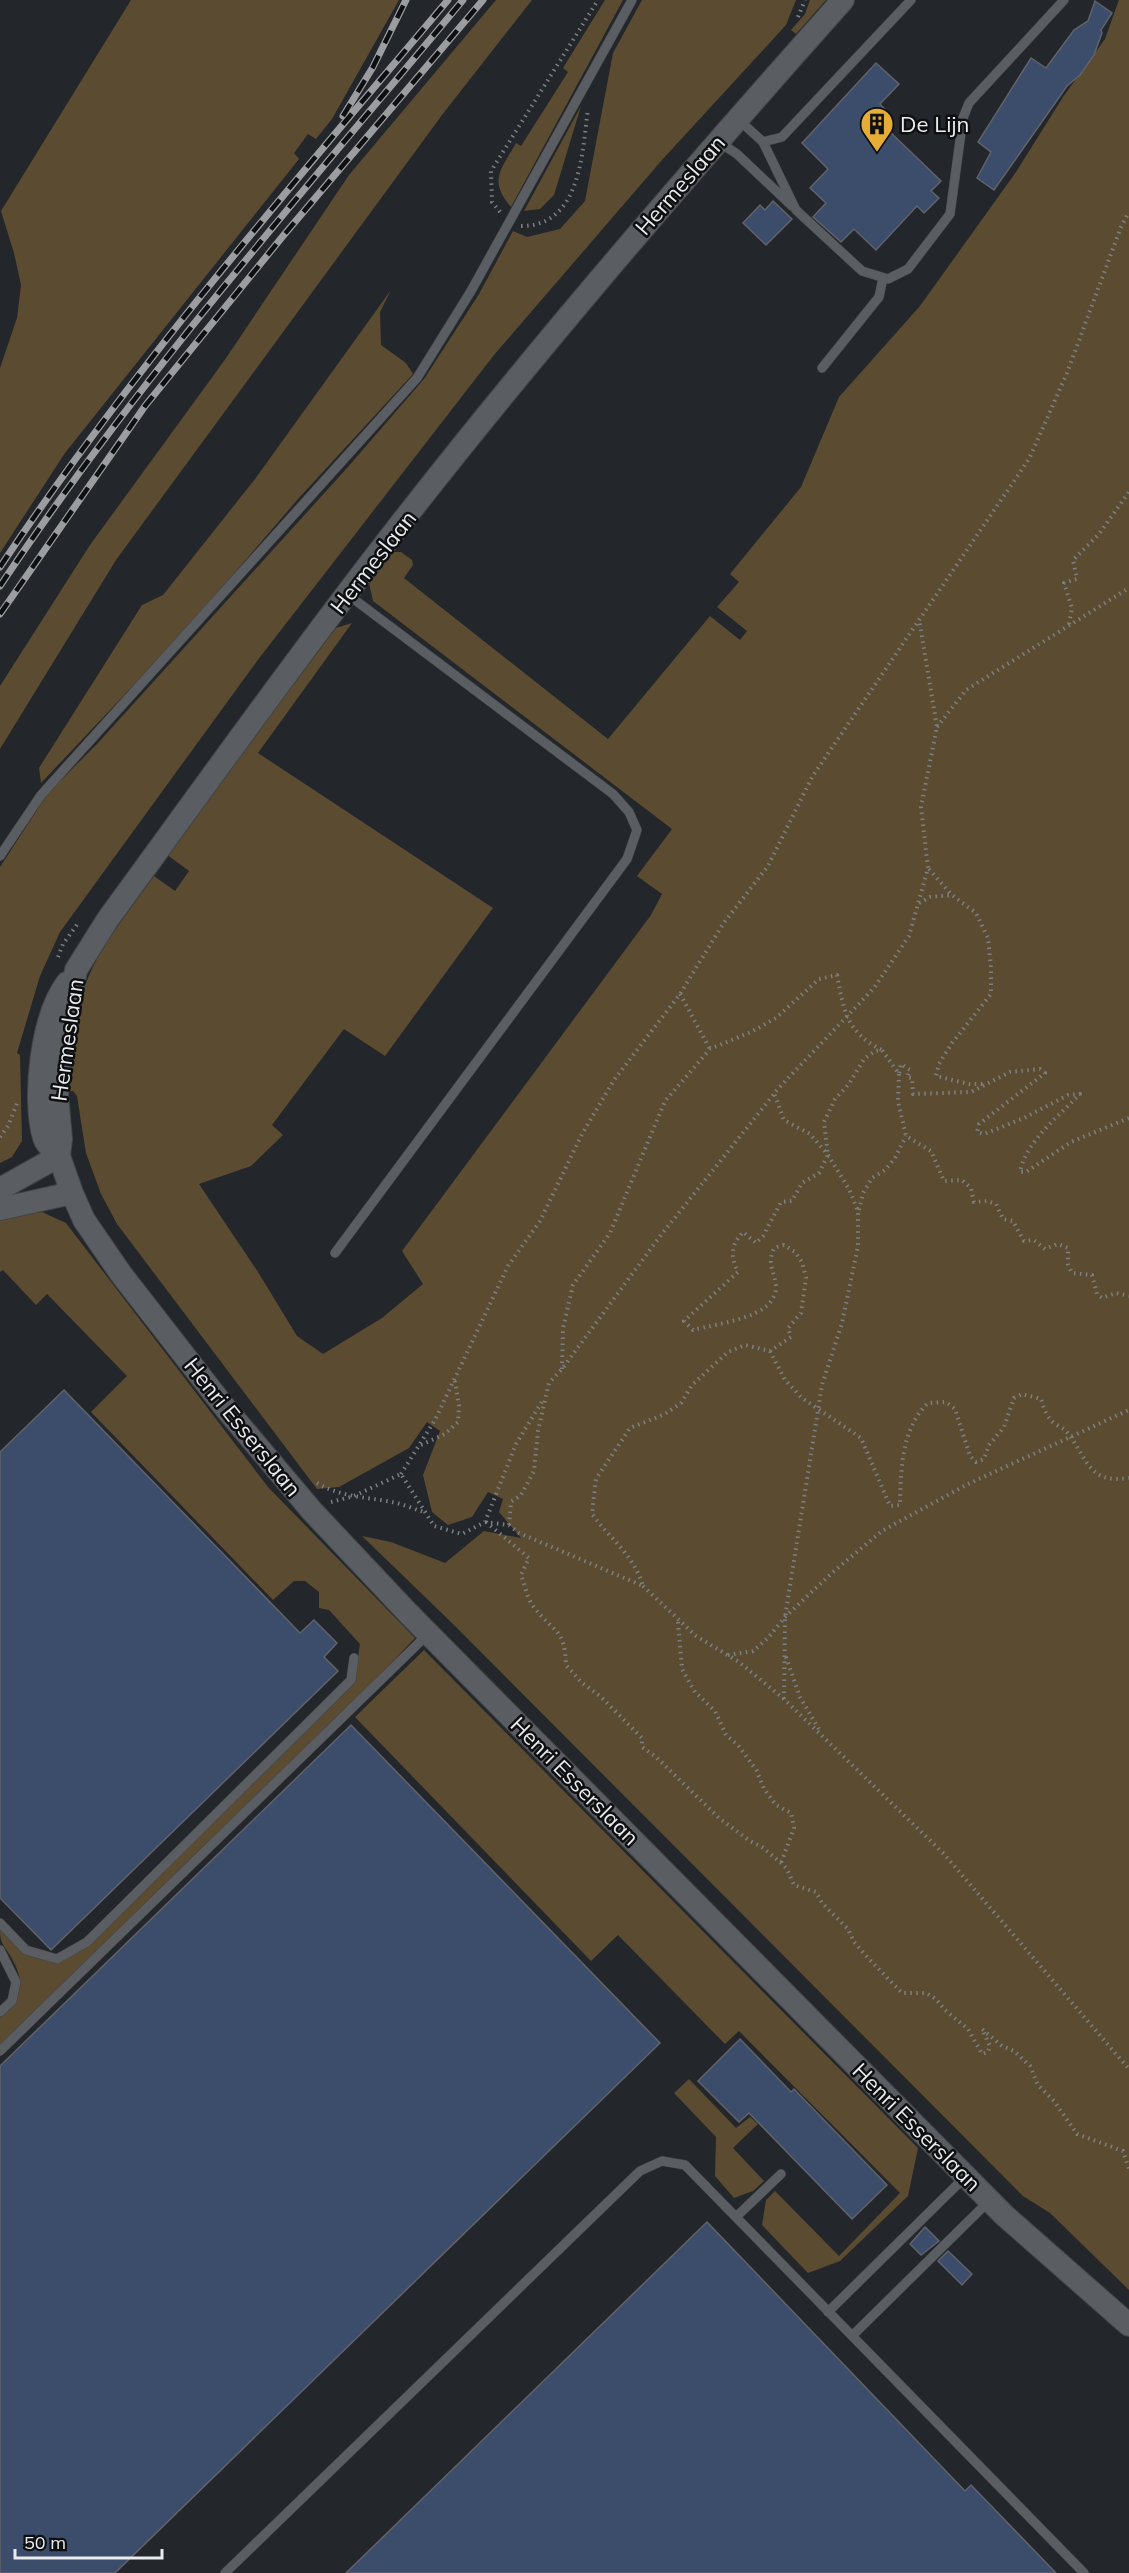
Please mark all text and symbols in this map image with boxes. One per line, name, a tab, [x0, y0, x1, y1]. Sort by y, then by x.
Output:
building icon: De Lijn	[859, 106, 895, 153]
place label: De Lijn	[900, 110, 970, 138]
street label: Hermeslaan	[629, 129, 731, 241]
street label: Hermeslaan	[324, 505, 422, 619]
street label: Hermeslaan	[45, 977, 89, 1103]
street label: Henri Esserslaan	[178, 1352, 308, 1502]
street label: Henri Esserslaan	[505, 1711, 645, 1851]
street label: Henri Esserslaan	[847, 2057, 987, 2197]
scale bar	[15, 2522, 162, 2560]
text: 50 m	[24, 2531, 66, 2554]

